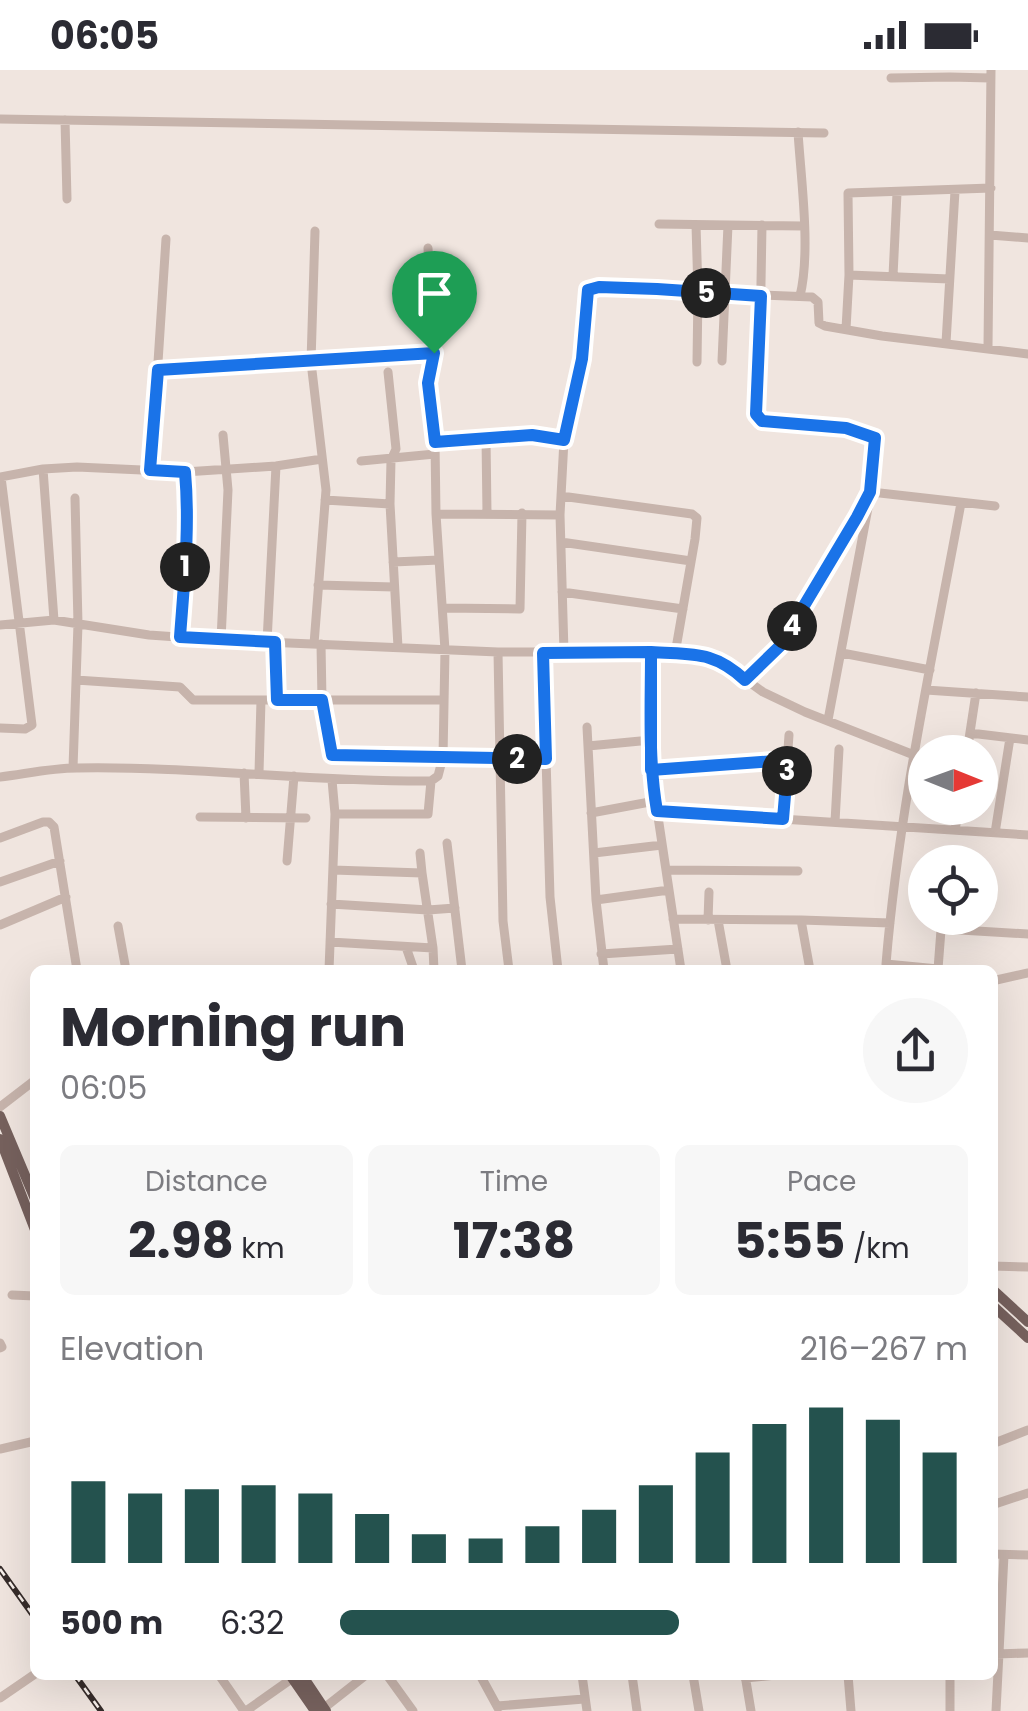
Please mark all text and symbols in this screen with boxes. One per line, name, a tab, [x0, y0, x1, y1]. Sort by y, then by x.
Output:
text: 06:05	[50, 9, 159, 62]
pin	[392, 251, 477, 354]
icon: arrive	[407, 266, 462, 321]
pin: 5	[681, 268, 731, 318]
text: 5	[697, 273, 715, 312]
pin: 1	[160, 542, 210, 592]
text: 1	[180, 547, 190, 586]
pin: 4	[767, 601, 817, 651]
text: 4	[783, 606, 801, 645]
pin: 2	[492, 734, 542, 784]
north arrow	[908, 735, 998, 825]
map controls	[908, 735, 998, 935]
text: 2	[509, 739, 525, 778]
pin: 3	[762, 746, 812, 796]
text: 3	[779, 751, 795, 790]
button: locate	[908, 845, 998, 935]
text: Morning run	[60, 988, 406, 1065]
button: share	[863, 998, 968, 1103]
text: 06:05	[60, 1065, 147, 1110]
text: Distance	[145, 1162, 268, 1201]
text: Time	[480, 1162, 548, 1201]
text: Pace	[787, 1162, 856, 1201]
text: 2.98	[128, 1205, 234, 1276]
text: 17:38	[453, 1205, 575, 1276]
text: 5:55	[734, 1205, 845, 1276]
text: km	[234, 1229, 285, 1268]
text: /km	[845, 1229, 910, 1268]
text: Elevation	[60, 1326, 204, 1371]
text: 216–267 m	[800, 1326, 968, 1371]
text: 500 m	[60, 1600, 163, 1645]
text: 6:32	[220, 1600, 284, 1645]

